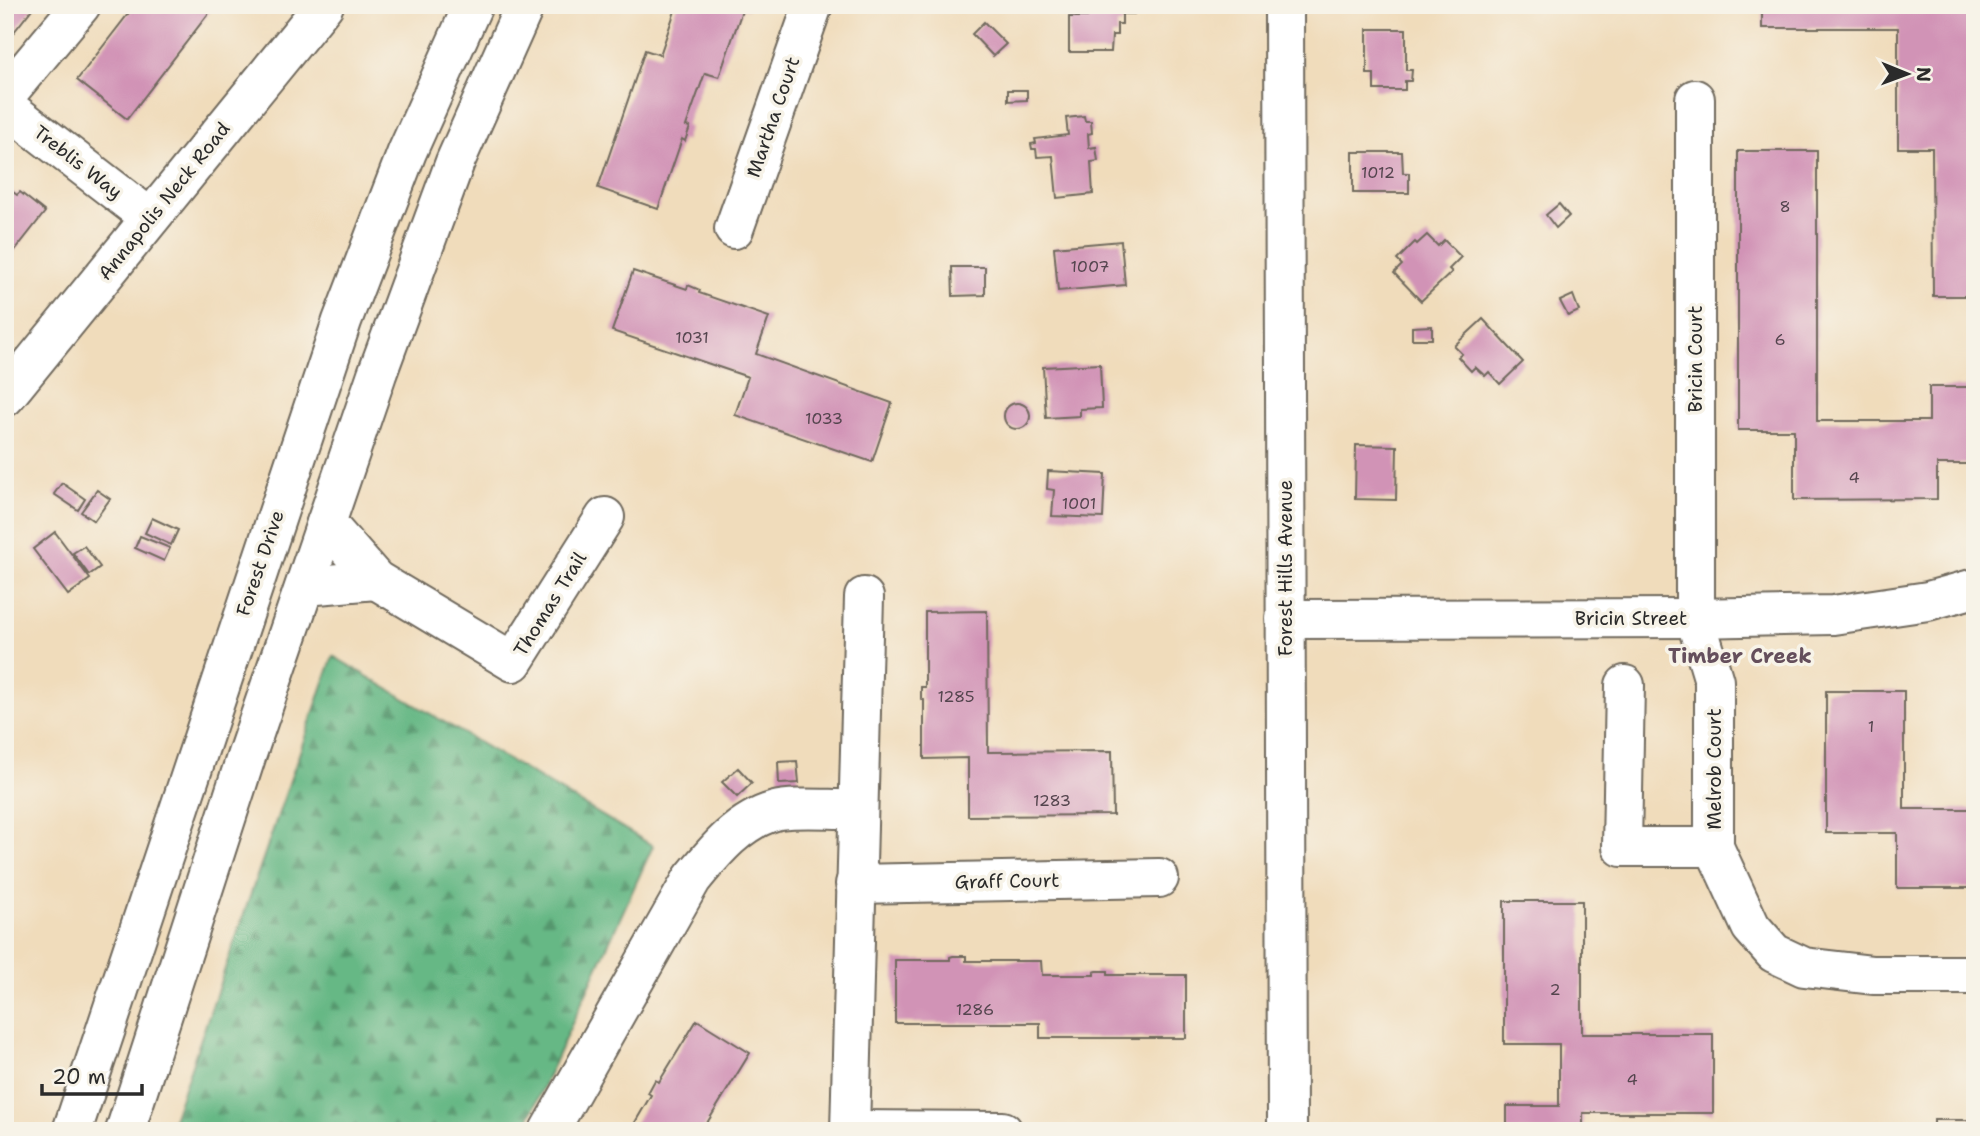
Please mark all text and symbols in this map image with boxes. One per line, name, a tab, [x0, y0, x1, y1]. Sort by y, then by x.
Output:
north arrow	[1871, 38, 1941, 108]
street label: Martha Court	[741, 53, 805, 181]
text: N	[1911, 67, 1936, 82]
street label: Annapolis Neck Road	[92, 117, 236, 285]
street label: Treblis Way	[29, 120, 127, 204]
house number: 1012	[1361, 162, 1395, 183]
house number: 8	[1779, 196, 1791, 217]
house number: 1007	[1071, 256, 1109, 277]
street label: Bricin Court	[1683, 305, 1708, 413]
house number: 1031	[675, 327, 709, 348]
house number: 6	[1774, 329, 1786, 350]
house number: 1033	[805, 408, 843, 429]
house number: 4	[1848, 467, 1860, 488]
street label: Forest Hills Avenue	[1273, 480, 1298, 656]
house number: 1001	[1062, 493, 1096, 514]
street label: Forest Drive	[230, 507, 290, 619]
street label: Thomas Trail	[508, 547, 592, 661]
street label: Bricin Street	[1575, 606, 1687, 631]
district label: Timber Creek	[1668, 642, 1812, 670]
house number: 1285	[937, 686, 975, 707]
street label: Melrob Court	[1702, 708, 1727, 830]
house number: 1	[1868, 716, 1874, 737]
house number: 1283	[1033, 790, 1071, 811]
street label: Graff Court	[954, 868, 1060, 894]
house number: 2	[1549, 979, 1561, 1000]
house number: 1286	[956, 999, 994, 1020]
scale bar	[42, 1052, 142, 1096]
text: 20 m	[52, 1063, 106, 1091]
house number: 4	[1626, 1069, 1638, 1090]

